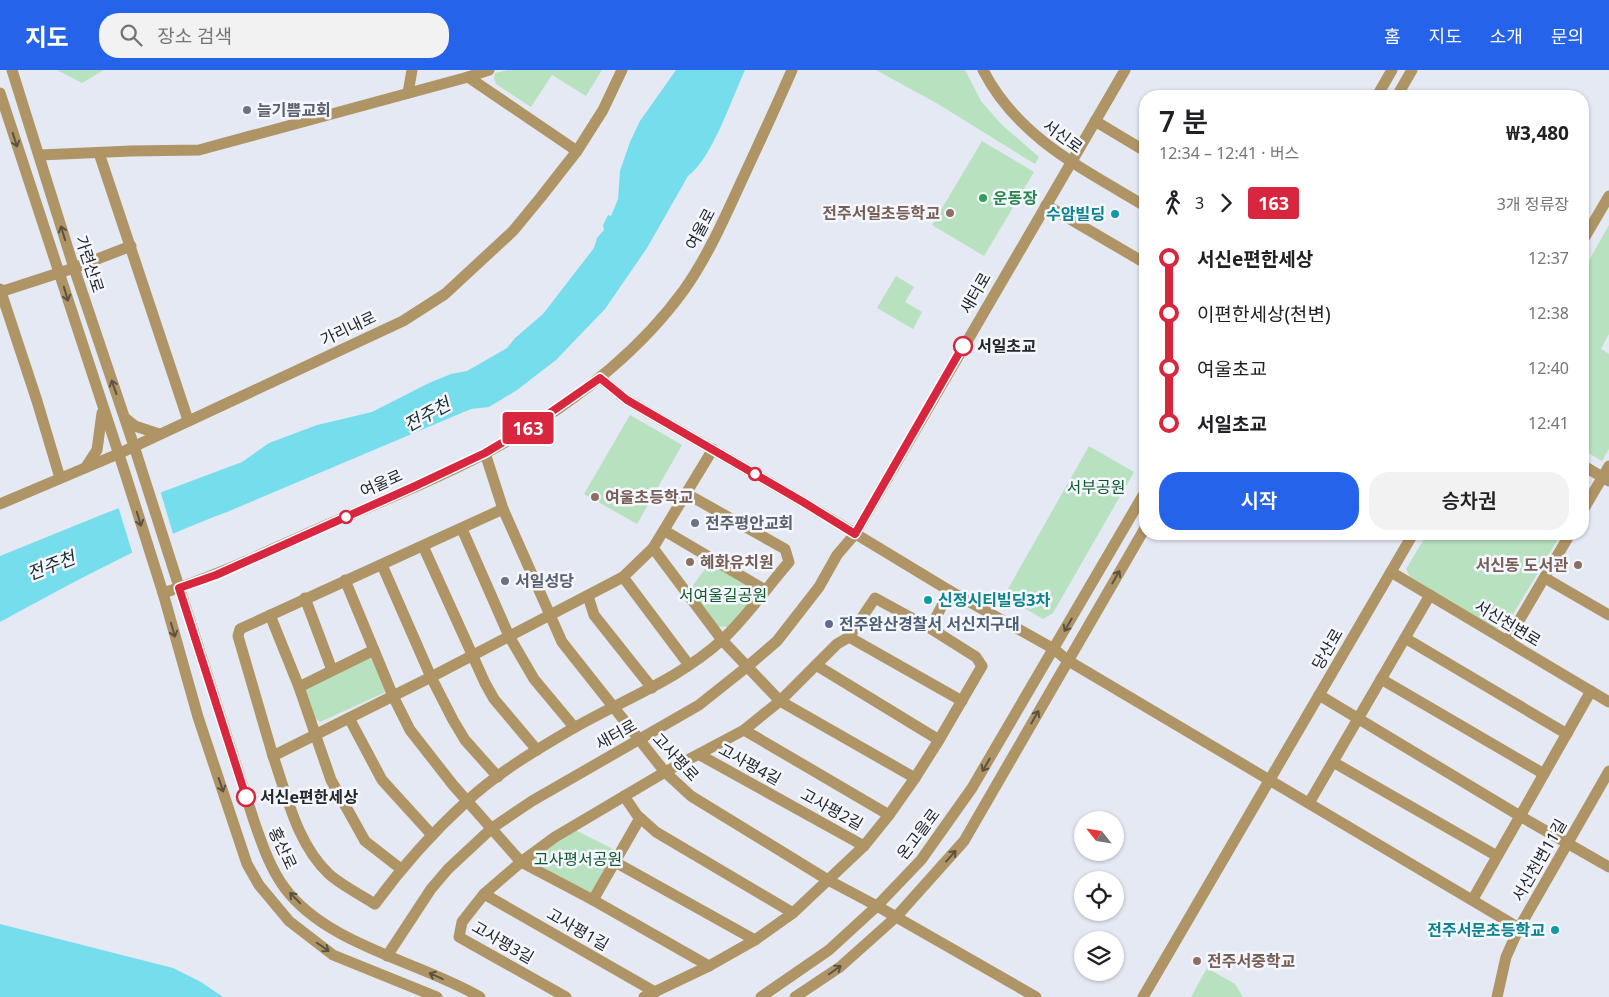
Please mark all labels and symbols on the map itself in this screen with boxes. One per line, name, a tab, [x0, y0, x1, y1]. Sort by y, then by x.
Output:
place label: 늘기쁨교회	[257, 99, 331, 121]
marker: 늘기쁨교회	[241, 104, 253, 116]
street label: 서신로	[1039, 114, 1088, 158]
one-way arrow	[11, 131, 20, 147]
place label: 운동장	[993, 187, 1037, 209]
marker: 운동장	[977, 192, 989, 204]
place label: 전주서일초등학교	[822, 202, 940, 224]
place label: 수암빌딩	[1046, 203, 1105, 225]
street label: 여울로	[680, 204, 720, 254]
marker: 전주서일초등학교	[944, 207, 956, 219]
marker: 수암빌딩	[1109, 208, 1121, 220]
one-way arrow	[58, 225, 68, 241]
street label: 가련산로	[70, 233, 110, 296]
street label: 새터로	[954, 268, 996, 318]
one-way arrow	[62, 286, 72, 302]
street label: 가리내로	[317, 305, 380, 350]
place label: 서일초교	[977, 335, 1036, 357]
marker: 서일초교	[953, 336, 973, 356]
one-way arrow	[109, 380, 118, 396]
water label: 전주천	[399, 390, 456, 437]
line badge: 163	[499, 412, 557, 444]
street label: 여울로	[356, 464, 406, 502]
unlabelled marker	[748, 467, 762, 481]
park label: 서부공원	[1067, 476, 1125, 498]
place label: 여울초등학교	[605, 486, 694, 508]
marker: 여울초등학교	[589, 491, 601, 503]
unlabelled marker	[339, 510, 353, 524]
one-way arrow	[135, 511, 145, 527]
place label: 전주평안교회	[705, 512, 793, 534]
marker: 전주평안교회	[689, 517, 701, 529]
water label: 전주천	[23, 544, 80, 585]
place label: 혜화유치원	[700, 551, 774, 573]
place label: 서신동 도서관	[1476, 554, 1568, 576]
marker: 혜화유치원	[684, 556, 696, 568]
marker: 서신동 도서관	[1572, 559, 1584, 571]
one-way arrow	[1111, 569, 1121, 584]
place label: 서일성당	[515, 570, 574, 592]
marker: 서일성당	[499, 575, 511, 587]
park label: 서여울길공원	[679, 584, 767, 606]
place label: 신정시티빌딩3차	[938, 589, 1050, 611]
marker: 신정시티빌딩3차	[922, 594, 934, 606]
street label: 서신천변로	[1471, 595, 1545, 652]
place label: 전주완산경찰서 서신지구대	[839, 613, 1020, 635]
marker: 전주완산경찰서 서신지구대	[823, 618, 835, 630]
one-way arrow	[1062, 618, 1072, 632]
one-way arrow	[169, 621, 178, 637]
street label: 당산로	[1306, 624, 1348, 674]
one-way arrow	[1030, 711, 1040, 725]
street label: 새터로	[591, 714, 641, 754]
street label: 고사평로	[648, 728, 704, 786]
street label: 고사평4길	[715, 738, 785, 790]
one-way arrow	[980, 758, 990, 772]
one-way arrow	[217, 777, 226, 792]
street label: 고사평2길	[797, 783, 867, 835]
place label: 서신e편한세상	[260, 786, 358, 808]
marker: 서신e편한세상	[236, 787, 256, 807]
street label: 온고을로	[891, 804, 945, 864]
north arrow	[1074, 811, 1124, 861]
street label: 서신천변11길	[1506, 815, 1572, 905]
street label: 홍산로	[264, 823, 302, 873]
park label: 고사평서공원	[534, 848, 622, 870]
one-way arrow	[945, 850, 956, 863]
one-way arrow	[289, 892, 301, 905]
street label: 고사평1길	[543, 902, 613, 956]
street label: 고사평3길	[468, 915, 538, 969]
place label: 전주서문초등학교	[1427, 919, 1545, 941]
marker: 전주서문초등학교	[1549, 924, 1561, 936]
one-way arrow	[316, 942, 330, 952]
place label: 전주서중학교	[1207, 950, 1296, 972]
marker: 전주서중학교	[1191, 955, 1203, 967]
one-way arrow	[828, 965, 842, 975]
one-way arrow	[429, 971, 444, 980]

